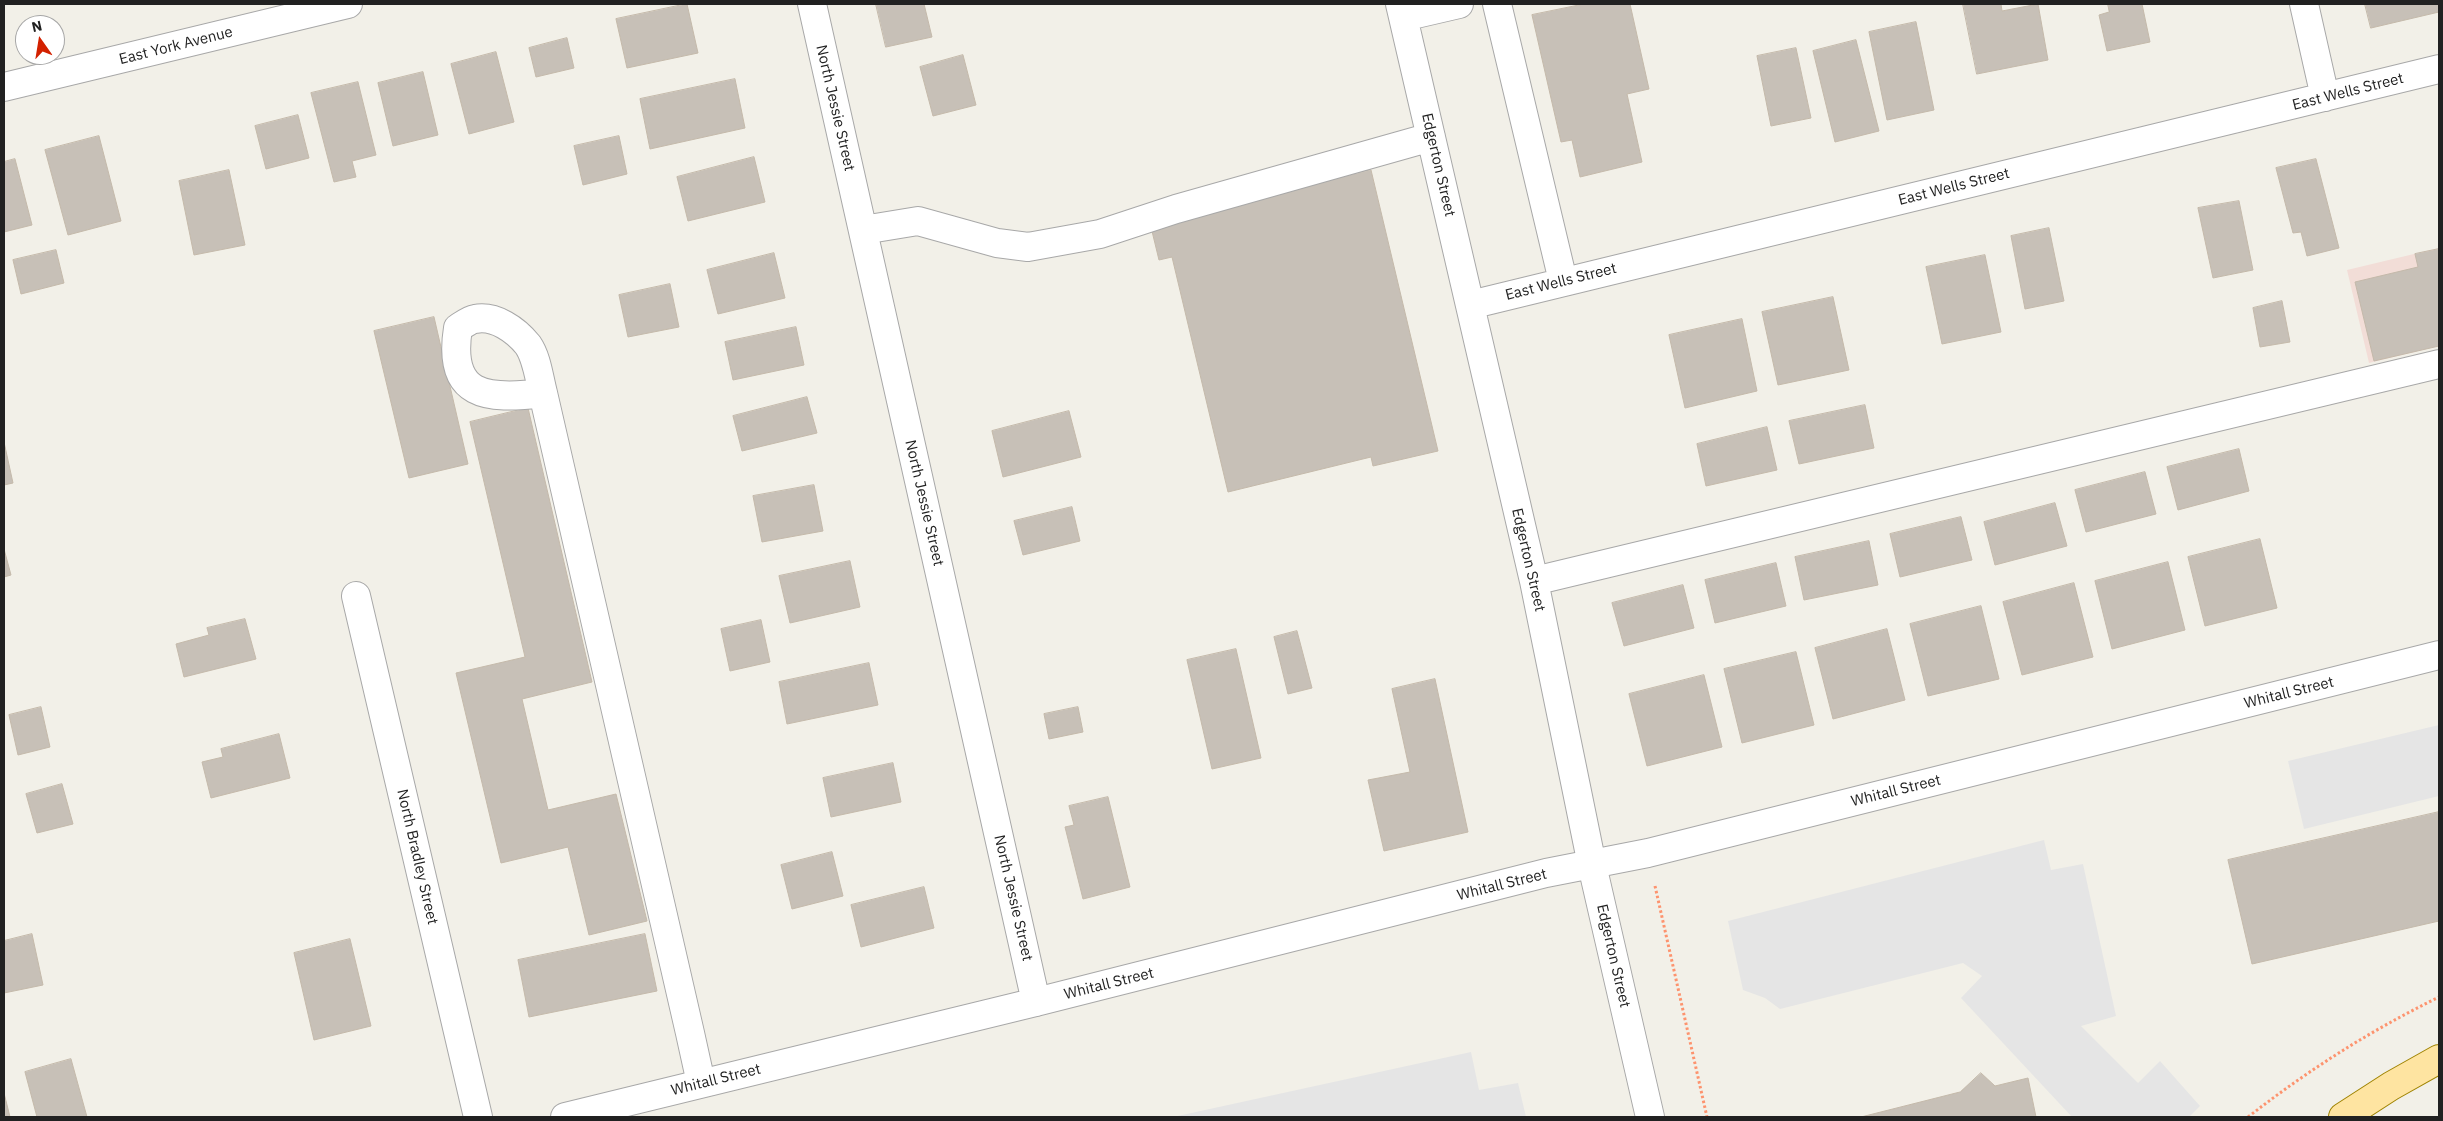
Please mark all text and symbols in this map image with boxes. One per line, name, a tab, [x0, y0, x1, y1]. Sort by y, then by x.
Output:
north arrow	[15, 15, 65, 65]
text: N	[30, 16, 44, 36]
street label: East York Avenue	[117, 23, 235, 69]
street label: North Jessie Street	[812, 43, 858, 173]
street label: East Wells Street	[2290, 69, 2406, 115]
street label: Edgerton Street	[1417, 111, 1459, 219]
street label: East Wells Street	[1896, 164, 2012, 210]
street label: East Wells Street	[1503, 259, 1619, 305]
street label: North Jessie Street	[901, 438, 947, 568]
street label: Edgerton Street	[1507, 506, 1549, 614]
street label: Whitall Street	[2242, 673, 2336, 713]
street label: Whitall Street	[1849, 771, 1943, 811]
street label: North Bradley Street	[393, 788, 441, 926]
street label: North Jessie Street	[990, 833, 1036, 963]
street label: Whitall Street	[1455, 865, 1549, 905]
street label: Edgerton Street	[1592, 902, 1634, 1010]
street label: Whitall Street	[1062, 964, 1156, 1004]
street label: Whitall Street	[669, 1060, 763, 1100]

